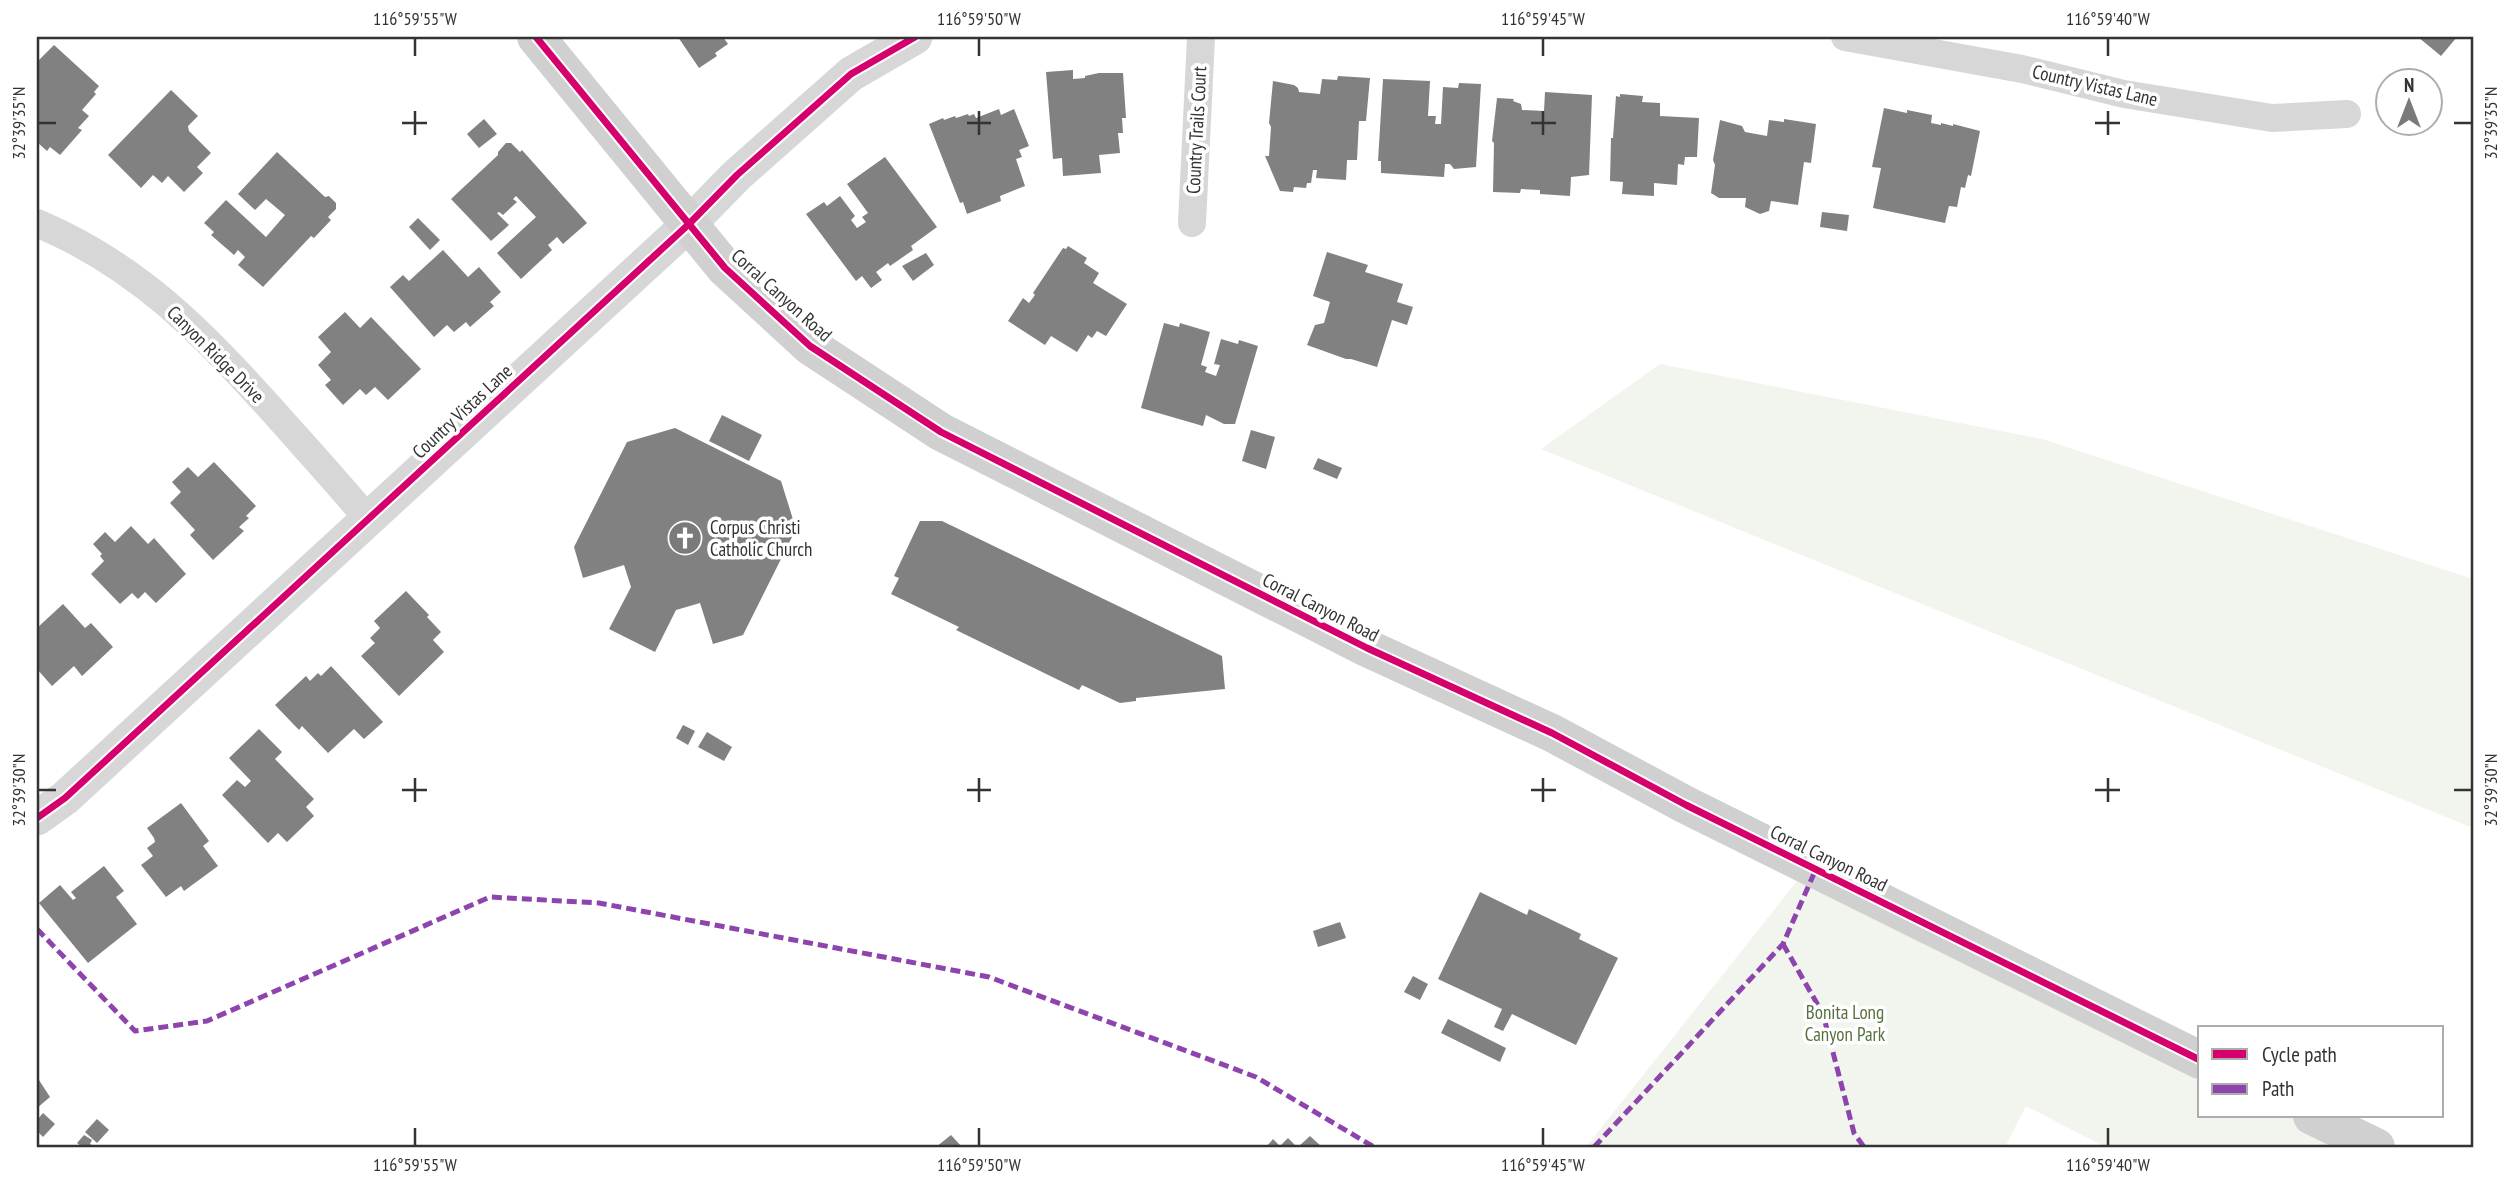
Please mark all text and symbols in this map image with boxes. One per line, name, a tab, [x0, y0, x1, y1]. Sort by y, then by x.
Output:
text: 116°59'55"W	[373, 7, 457, 30]
text: 116°59'50"W	[937, 7, 1021, 30]
text: 116°59'45"W	[1501, 7, 1585, 30]
text: 116°59'40"W	[2066, 7, 2150, 30]
street label: Country Vistas Lane	[2030, 59, 2160, 111]
street label: Country Trails Court	[1181, 65, 1211, 194]
north arrow	[2374, 66, 2444, 136]
text: N	[2404, 73, 2414, 97]
text: 32°39'35"N	[7, 87, 30, 159]
text: 32°39'35"N	[2479, 87, 2502, 159]
street label: Corral Canyon Road	[727, 243, 837, 347]
street label: Canyon Ridge Drive	[162, 300, 270, 408]
street label: Country Vistas Lane	[407, 359, 517, 463]
place label: Corpus Christi Catholic Church	[710, 515, 812, 561]
church icon: Corpus Christi Catholic Church	[666, 519, 704, 557]
street label: Corral Canyon Road	[1259, 567, 1383, 647]
text: 32°39'30"N	[7, 754, 30, 826]
text: 32°39'30"N	[2479, 754, 2502, 826]
street label: Corral Canyon Road	[1766, 819, 1892, 897]
park label: Bonita Long Canyon Park	[1805, 1000, 1886, 1046]
legend	[2198, 1026, 2444, 1118]
text: Cycle path	[2262, 1041, 2337, 1068]
text: Path	[2262, 1075, 2294, 1102]
text: 116°59'55"W	[373, 1153, 457, 1176]
text: 116°59'50"W	[937, 1153, 1021, 1176]
text: 116°59'45"W	[1501, 1153, 1585, 1176]
text: 116°59'40"W	[2066, 1153, 2150, 1176]

